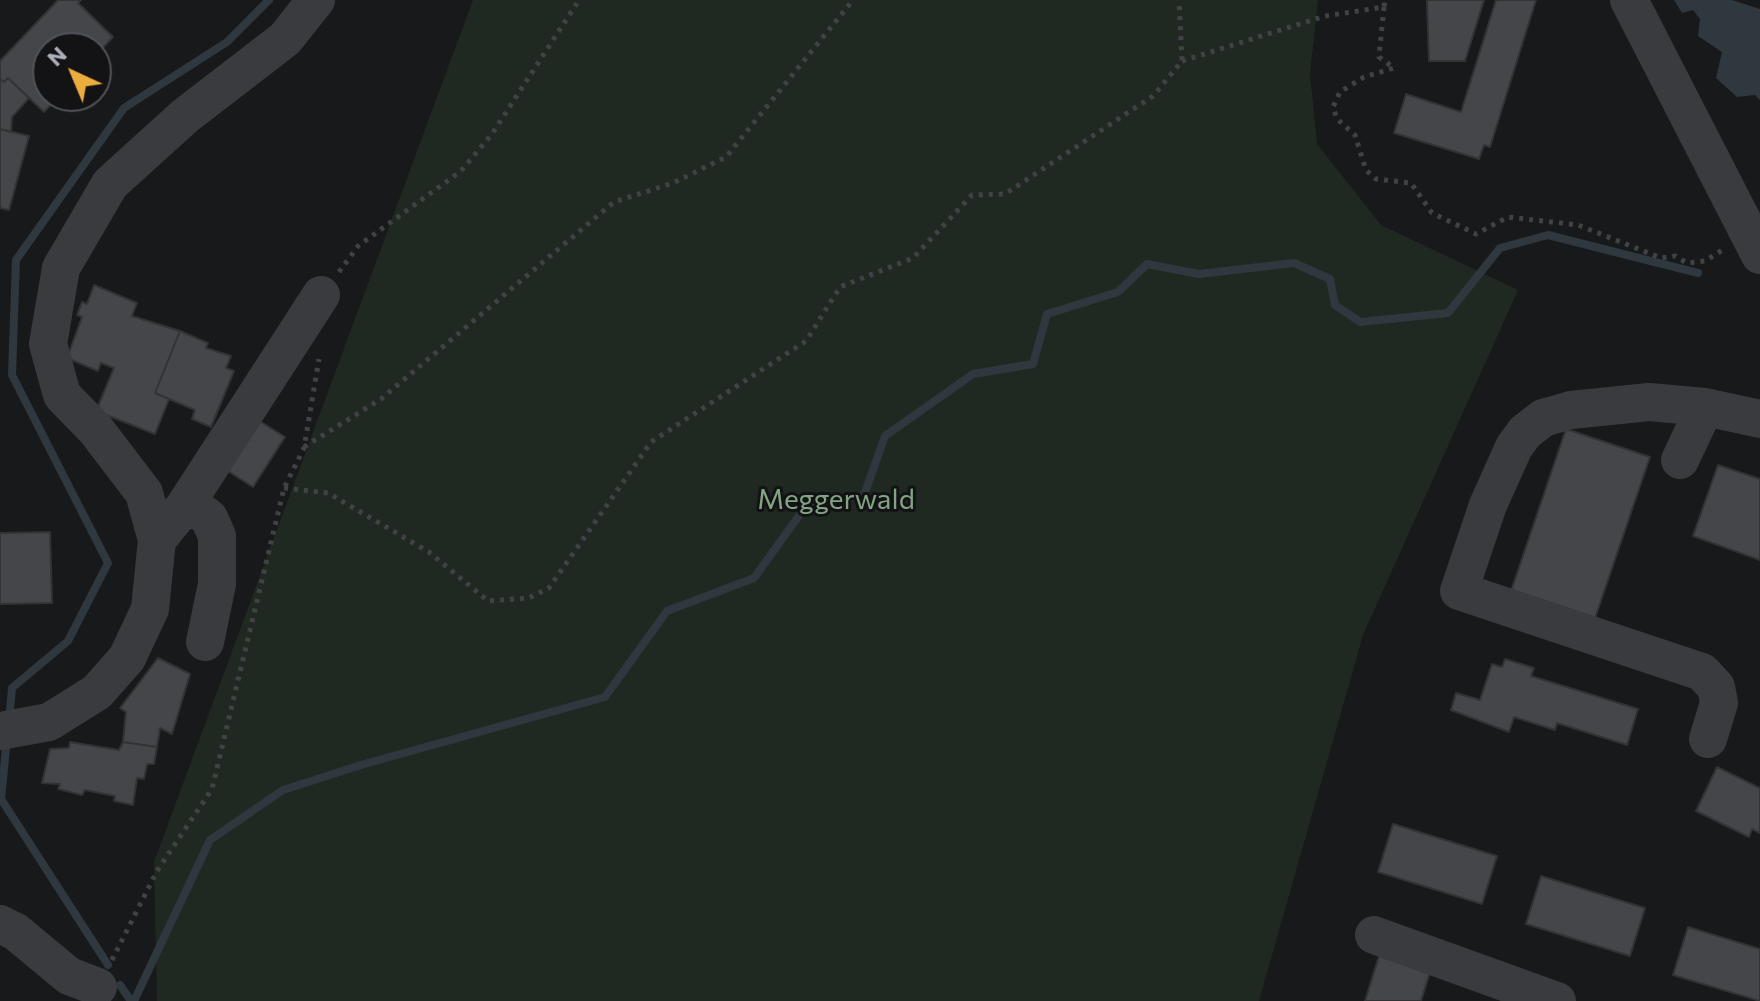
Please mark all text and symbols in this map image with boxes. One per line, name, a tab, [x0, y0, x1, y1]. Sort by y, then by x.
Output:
north arrow	[32, 32, 112, 112]
text: N	[41, 40, 72, 71]
park label: Meggerwald	[757, 483, 915, 517]

